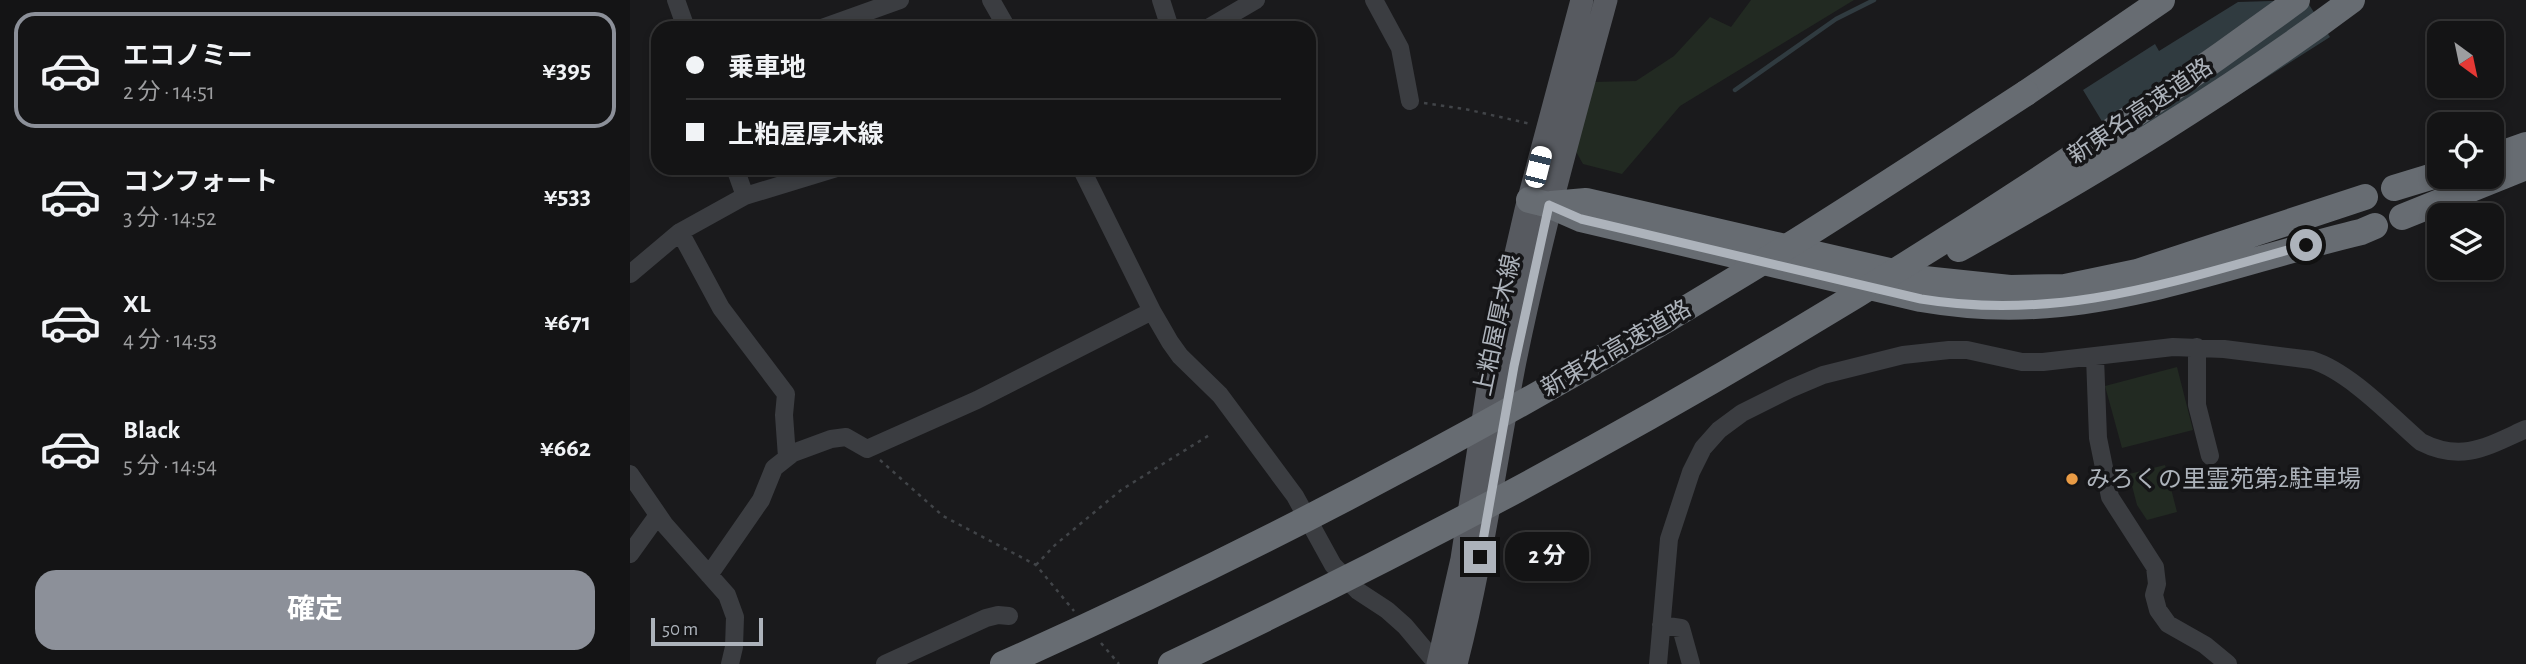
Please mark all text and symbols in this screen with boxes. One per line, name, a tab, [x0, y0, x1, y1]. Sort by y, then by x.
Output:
north arrow	[2427, 21, 2504, 98]
map controls	[2427, 21, 2504, 280]
icon: car	[39, 39, 102, 102]
text: エコノミー	[123, 43, 253, 69]
street label: 新東名高速道路	[2063, 53, 2217, 169]
text: 乗車地	[728, 55, 806, 81]
text: ¥395	[542, 57, 591, 83]
text: 2 分 · 14:51	[123, 81, 215, 104]
button: locate	[2427, 112, 2504, 189]
text: 上粕屋厚木線	[728, 122, 884, 148]
car	[1523, 144, 1554, 190]
icon: car	[39, 165, 102, 228]
text: コンフォート	[123, 169, 278, 195]
text: ¥533	[544, 183, 591, 209]
button: layers	[2427, 203, 2504, 280]
text: 3 分 · 14:52	[123, 207, 216, 230]
route start	[2290, 229, 2322, 261]
street label: 上粕屋厚木線	[1469, 252, 1525, 398]
icon: car	[39, 291, 102, 354]
text: XL	[123, 291, 150, 317]
street label: 新東名高速道路	[1537, 295, 1695, 401]
text: ¥671	[544, 309, 591, 335]
text: 4 分 · 14:53	[123, 329, 217, 352]
icon: car	[39, 417, 102, 480]
text: Black	[123, 417, 180, 443]
text: ¥662	[540, 435, 591, 461]
text: 5 分 · 14:54	[123, 455, 217, 478]
place label: みろくの里霊苑第2駐車場	[2086, 466, 2361, 492]
marker: みろくの里霊苑第2駐車場	[2064, 471, 2080, 487]
callout: 2 分	[1504, 532, 1589, 582]
route end	[1464, 541, 1496, 573]
text: 2 分	[1528, 545, 1566, 568]
button: 確定	[35, 570, 595, 650]
scale bar	[651, 615, 763, 647]
text: 50 m	[662, 620, 698, 639]

